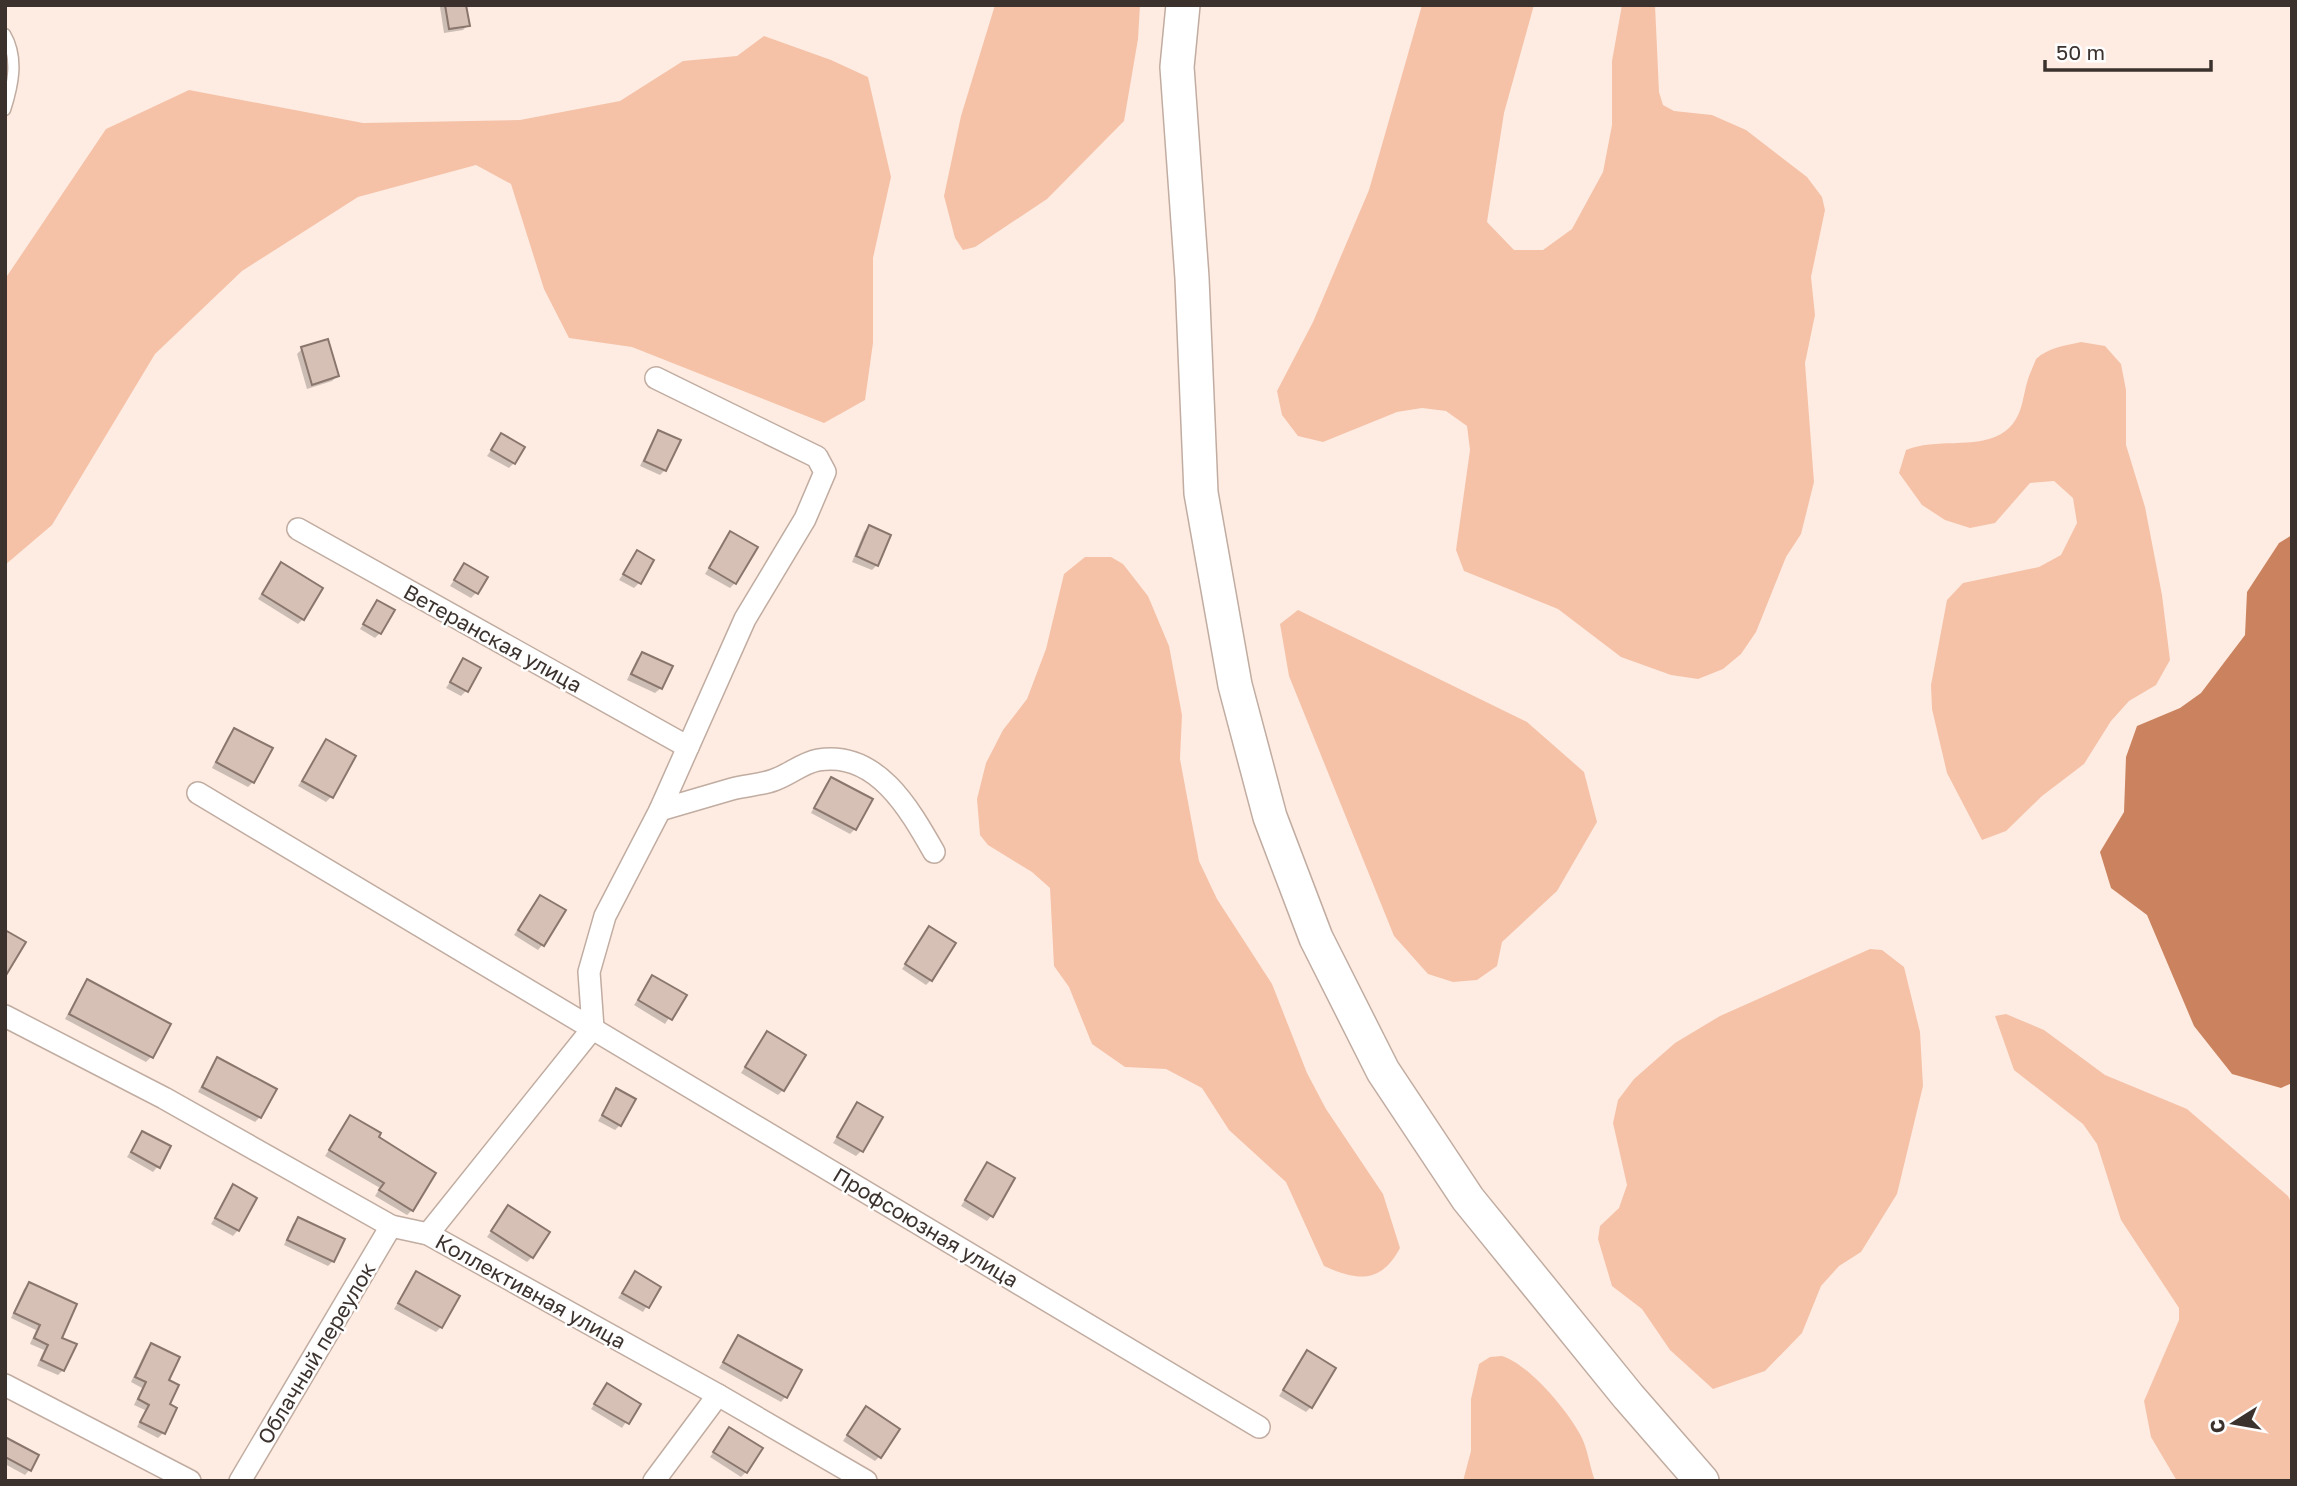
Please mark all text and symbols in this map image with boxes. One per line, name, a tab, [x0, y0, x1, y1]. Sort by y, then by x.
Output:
scale bar	[2045, 28, 2211, 72]
text: 50 m	[2056, 39, 2105, 65]
street label: Ветеранская улица	[399, 578, 587, 698]
street label: Профсоюзная улица	[829, 1161, 1023, 1293]
street label: Коллективная улица	[431, 1228, 631, 1354]
street label: Облачный переулок	[251, 1257, 381, 1449]
north arrow	[2199, 1388, 2269, 1458]
text: С	[2204, 1418, 2229, 1435]

